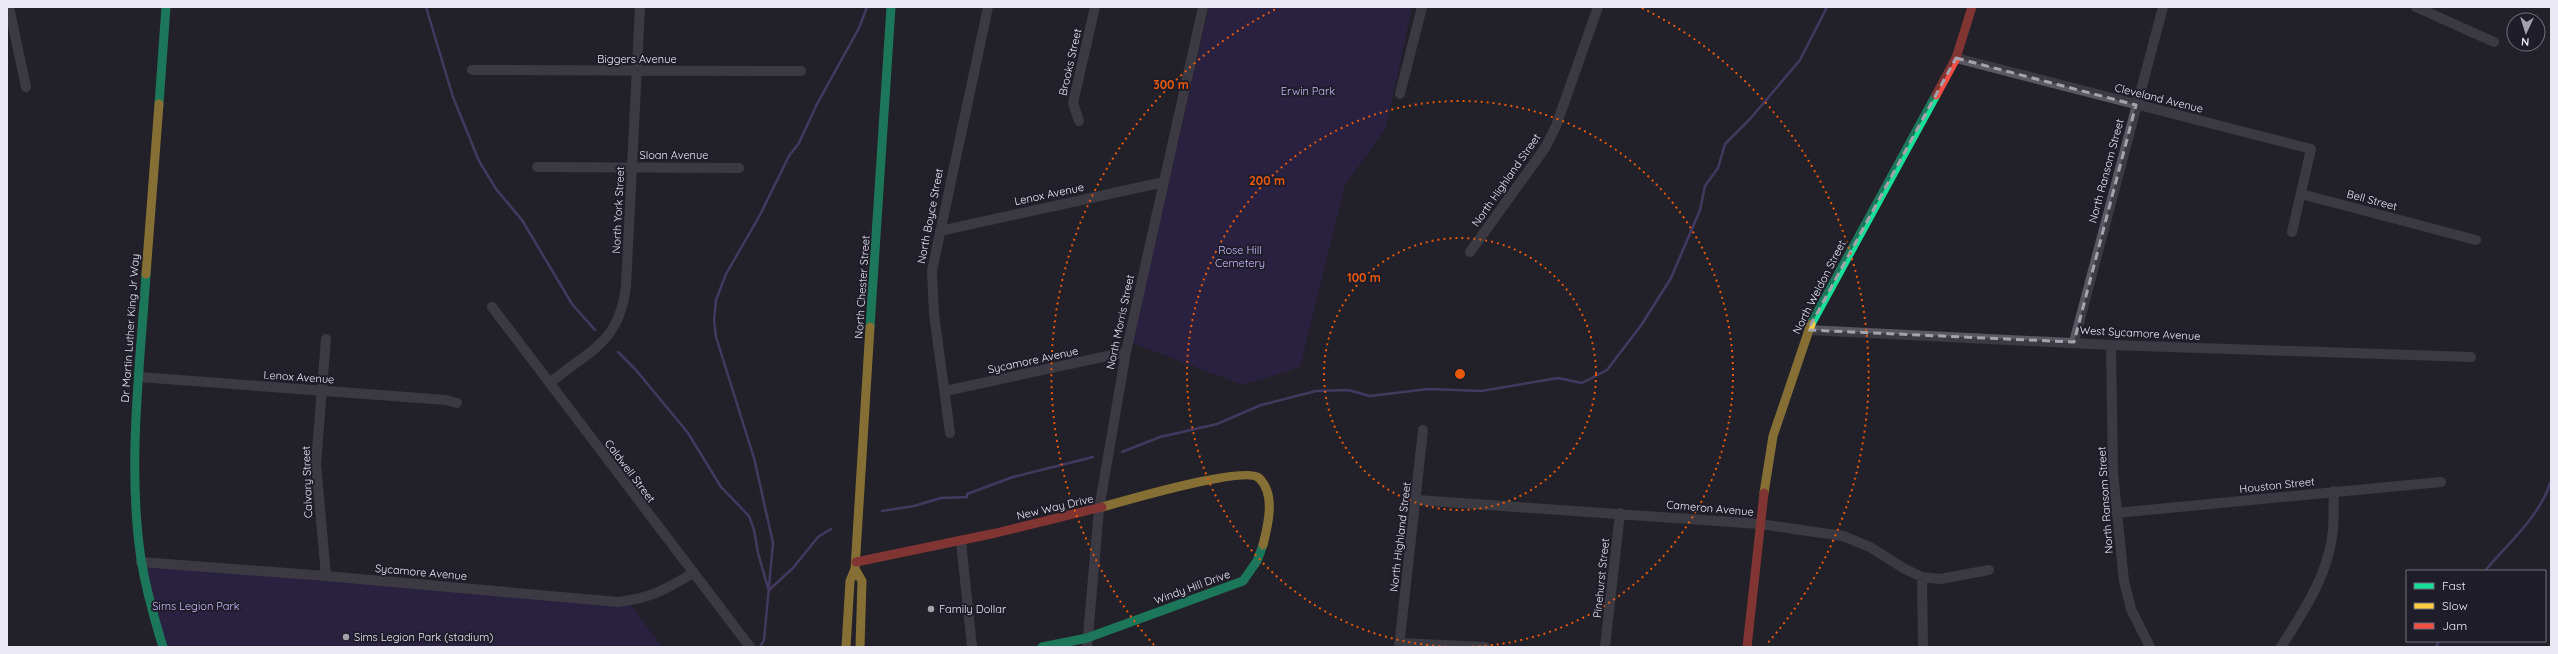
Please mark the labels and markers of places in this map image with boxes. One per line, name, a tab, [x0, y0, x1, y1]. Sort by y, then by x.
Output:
centre of rings	[1453, 367, 1467, 381]
place label: Family Dollar	[939, 602, 1007, 616]
marker: Family Dollar	[926, 604, 936, 614]
place label: Sims Legion Park (stadium)	[354, 630, 493, 644]
marker: Sims Legion Park (stadium)	[341, 632, 351, 642]

